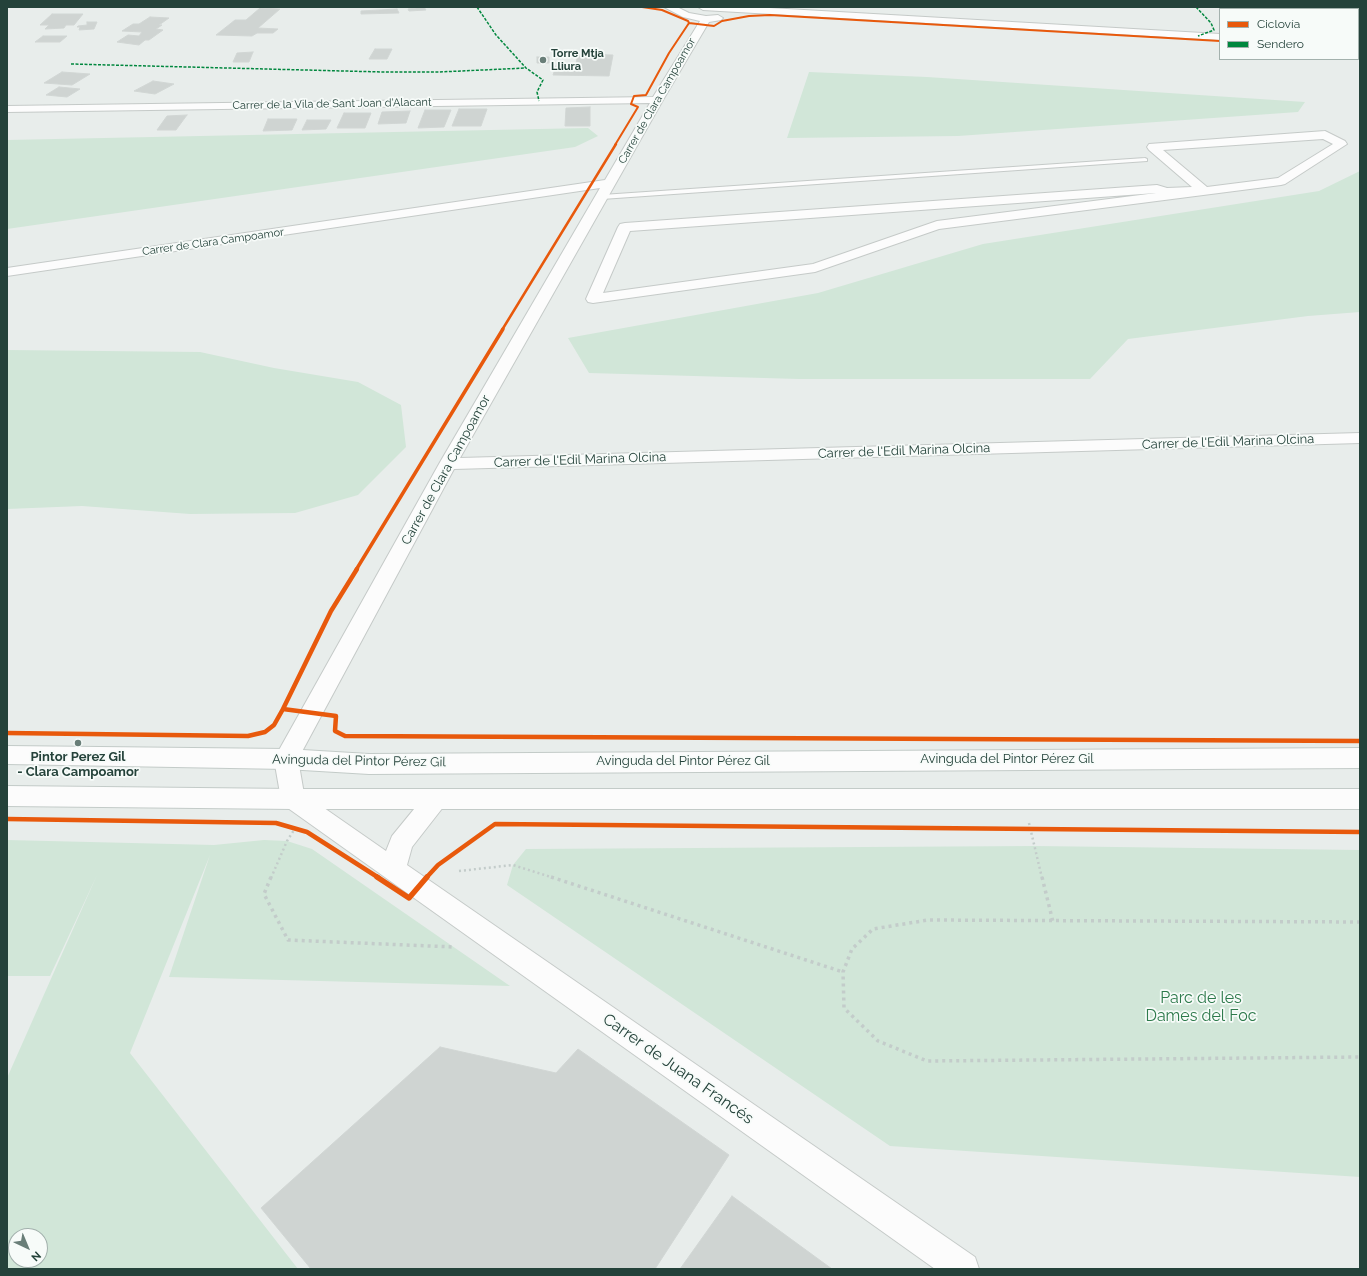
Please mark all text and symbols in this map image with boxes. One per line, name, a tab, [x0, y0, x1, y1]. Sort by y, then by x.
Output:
legend	[1219, 8, 1359, 60]
text: Ciclovía	[1257, 17, 1300, 31]
street label: Carrer de Clara Campoamor	[616, 36, 698, 166]
text: Sendero	[1257, 37, 1304, 51]
place label: Torre Mtja Lliura	[551, 47, 604, 73]
marker: Torre Mtja Lliura	[538, 55, 548, 65]
street label: Carrer de la Vila de Sant Joan d'Alacant	[232, 96, 432, 112]
street label: Carrer de Clara Campoamor	[141, 226, 285, 258]
street label: Carrer de Clara Campoamor	[398, 392, 494, 548]
street label: Carrer de l'Edil Marina Olcina	[1141, 431, 1315, 453]
street label: Carrer de l'Edil Marina Olcina	[817, 440, 991, 462]
street label: Carrer de l'Edil Marina Olcina	[493, 449, 667, 471]
marker: Pintor Perez Gil - Clara Campoamor	[73, 738, 83, 748]
place label: Pintor Perez Gil - Clara Campoamor	[17, 749, 139, 780]
street label: Avinguda del Pintor Pérez Gil	[920, 751, 1094, 767]
street label: Avinguda del Pintor Pérez Gil	[272, 752, 446, 770]
street label: Avinguda del Pintor Pérez Gil	[596, 753, 770, 769]
park label: Parc de les Dames del Foc	[1146, 988, 1256, 1026]
street label: Carrer de Juana Francés	[599, 1010, 757, 1128]
north arrow	[8, 1228, 48, 1268]
text: N	[28, 1249, 44, 1264]

